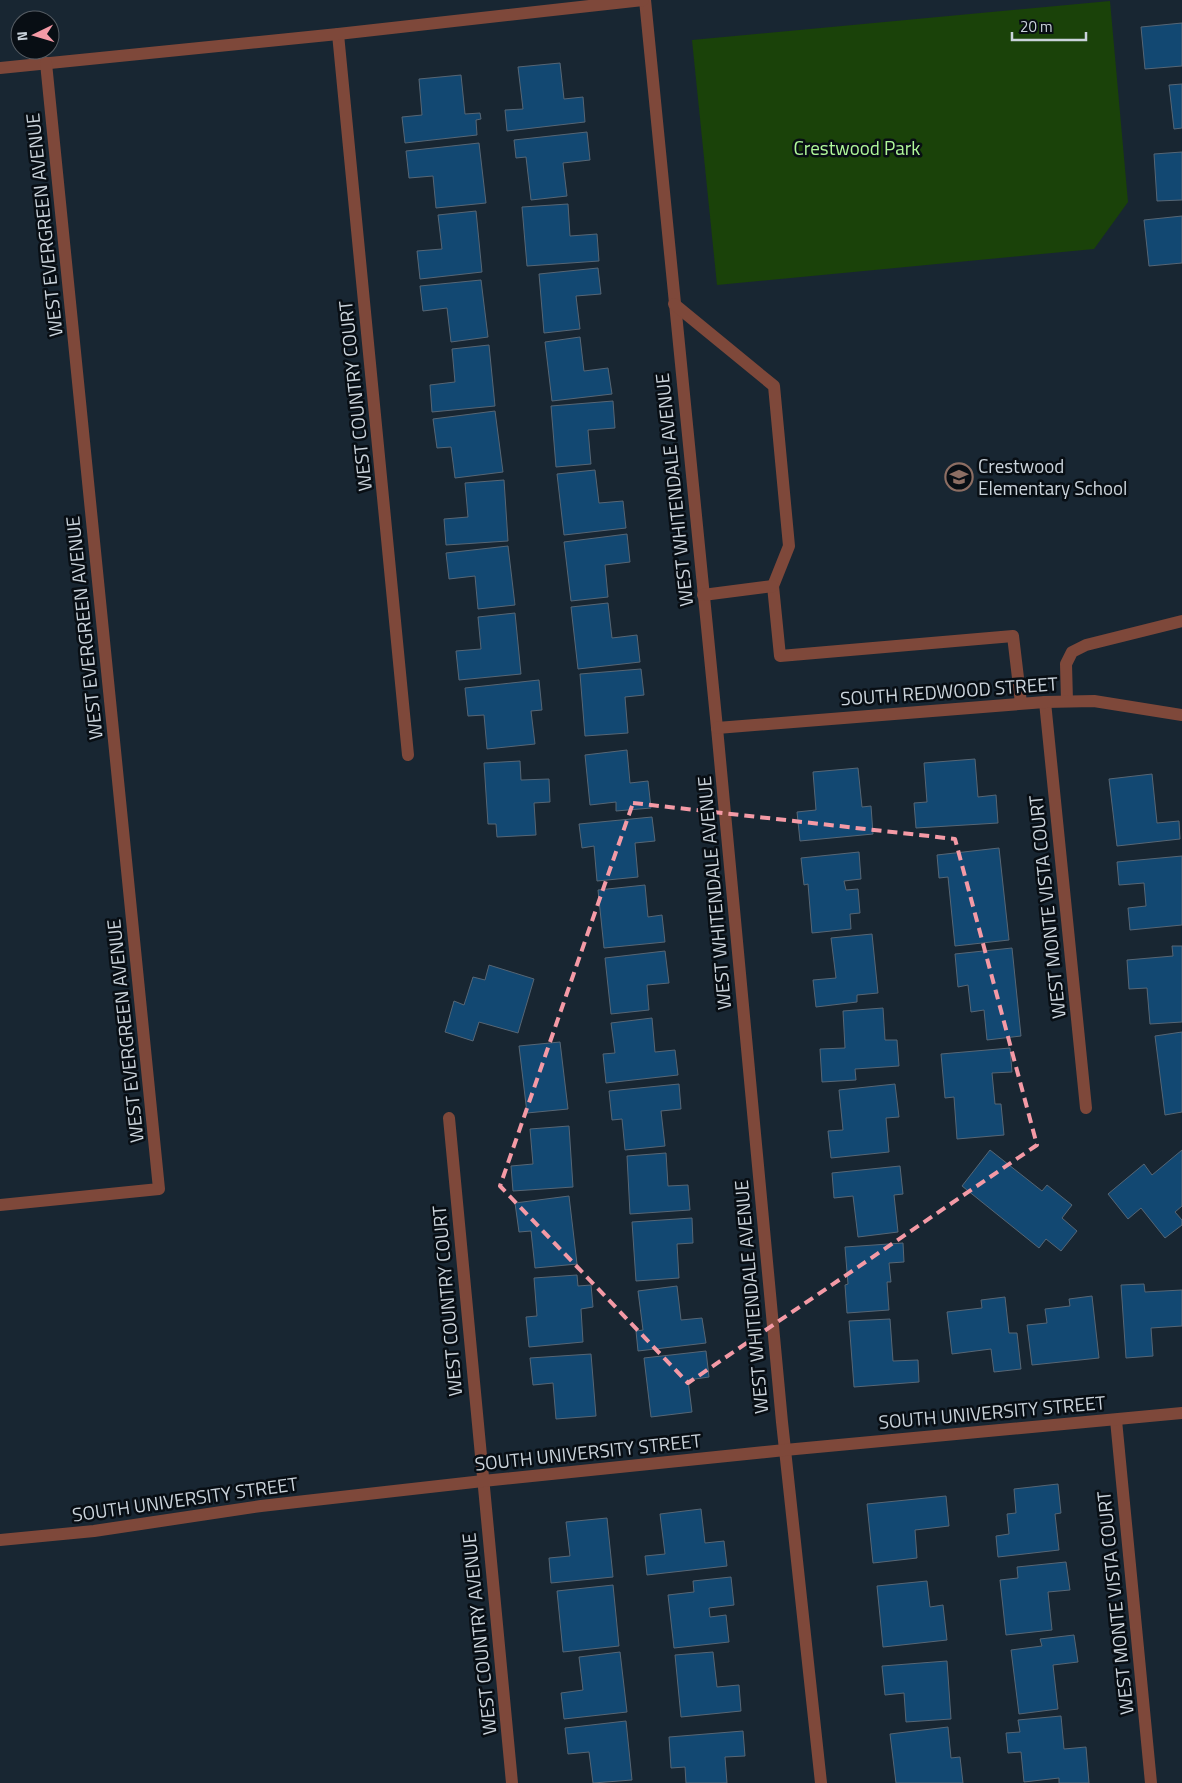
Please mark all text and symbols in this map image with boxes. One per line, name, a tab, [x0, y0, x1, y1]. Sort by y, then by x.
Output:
north arrow	[10, 10, 60, 60]
scale bar	[1012, 10, 1086, 42]
text: 20 m	[1020, 15, 1053, 38]
text: N	[11, 30, 32, 42]
street label: WEST EVERGREEN AVENUE	[17, 112, 70, 338]
park label: Crestwood Park	[794, 133, 920, 162]
street label: WEST COUNTRY COURT	[330, 299, 379, 493]
street label: WEST WHITENDALE AVENUE	[647, 372, 700, 608]
place label: Crestwood Elementary School	[978, 451, 1127, 502]
school or university icon: Crestwood Elementary School	[944, 462, 974, 492]
street label: WEST EVERGREEN AVENUE	[57, 515, 110, 741]
street label: SOUTH REDWOOD STREET	[839, 668, 1059, 713]
street label: WEST WHITENDALE AVENUE	[689, 775, 738, 1011]
street label: WEST MONTE VISTA COURT	[1020, 794, 1073, 1020]
street label: WEST EVERGREEN AVENUE	[98, 918, 151, 1144]
street label: WEST WHITENDALE AVENUE	[726, 1179, 775, 1415]
street label: WEST COUNTRY COURT	[424, 1204, 469, 1398]
street label: SOUTH UNIVERSITY STREET	[877, 1387, 1107, 1436]
street label: SOUTH UNIVERSITY STREET	[473, 1425, 703, 1478]
street label: SOUTH UNIVERSITY STREET	[70, 1468, 300, 1529]
street label: WEST MONTE VISTA COURT	[1088, 1490, 1141, 1716]
street label: WEST COUNTRY AVENUE	[453, 1532, 504, 1737]

